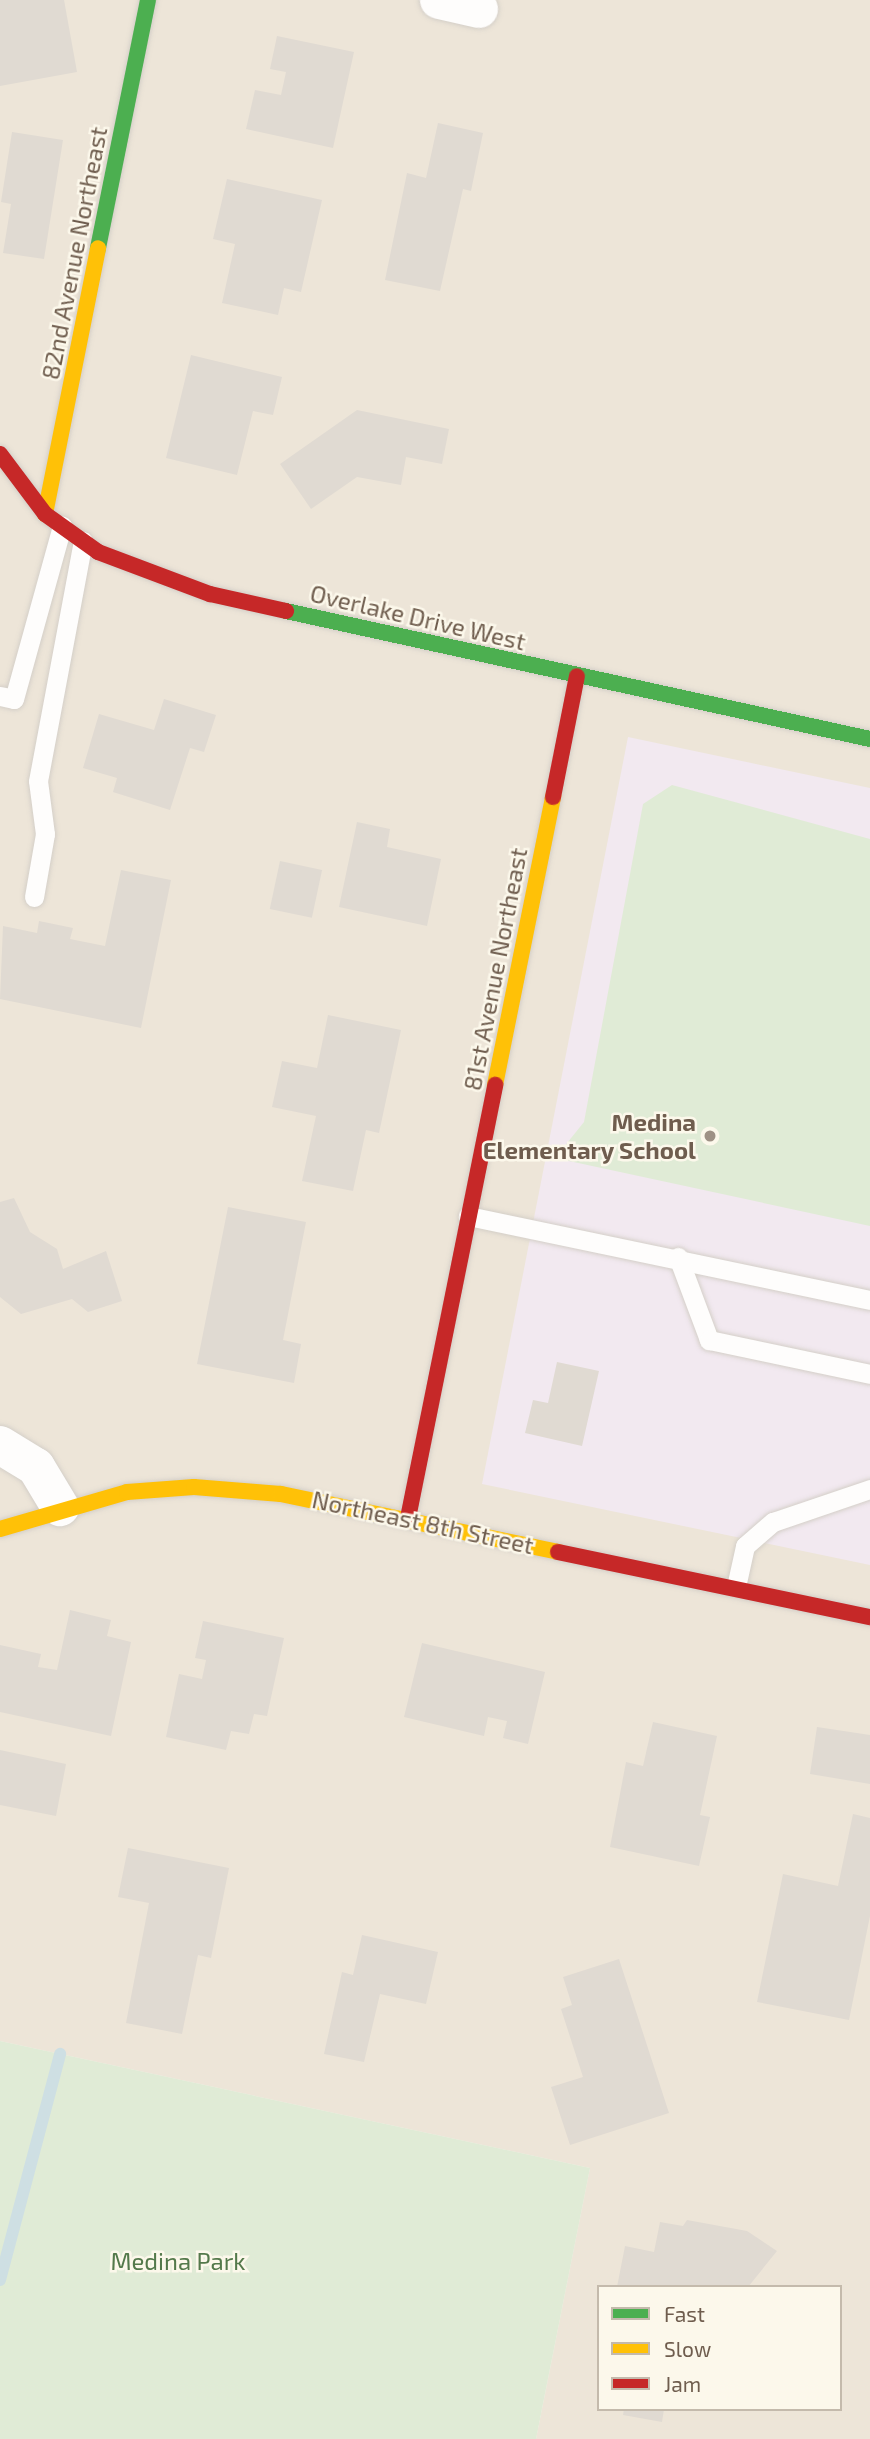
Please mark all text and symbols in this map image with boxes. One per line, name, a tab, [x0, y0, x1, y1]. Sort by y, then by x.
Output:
street label: 82nd Avenue Northeast	[35, 124, 113, 382]
street label: Overlake Drive West	[307, 578, 529, 656]
street label: 81st Avenue Northeast	[457, 845, 533, 1093]
place label: Medina Elementary School	[482, 1108, 696, 1164]
marker: Medina Elementary School	[702, 1128, 718, 1144]
street label: Northeast 8th Street	[310, 1484, 536, 1560]
park label: Medina Park	[110, 2247, 246, 2275]
legend	[597, 2285, 842, 2411]
text: Fast	[664, 2301, 705, 2326]
text: Slow	[664, 2336, 711, 2361]
text: Jam	[664, 2371, 701, 2396]

